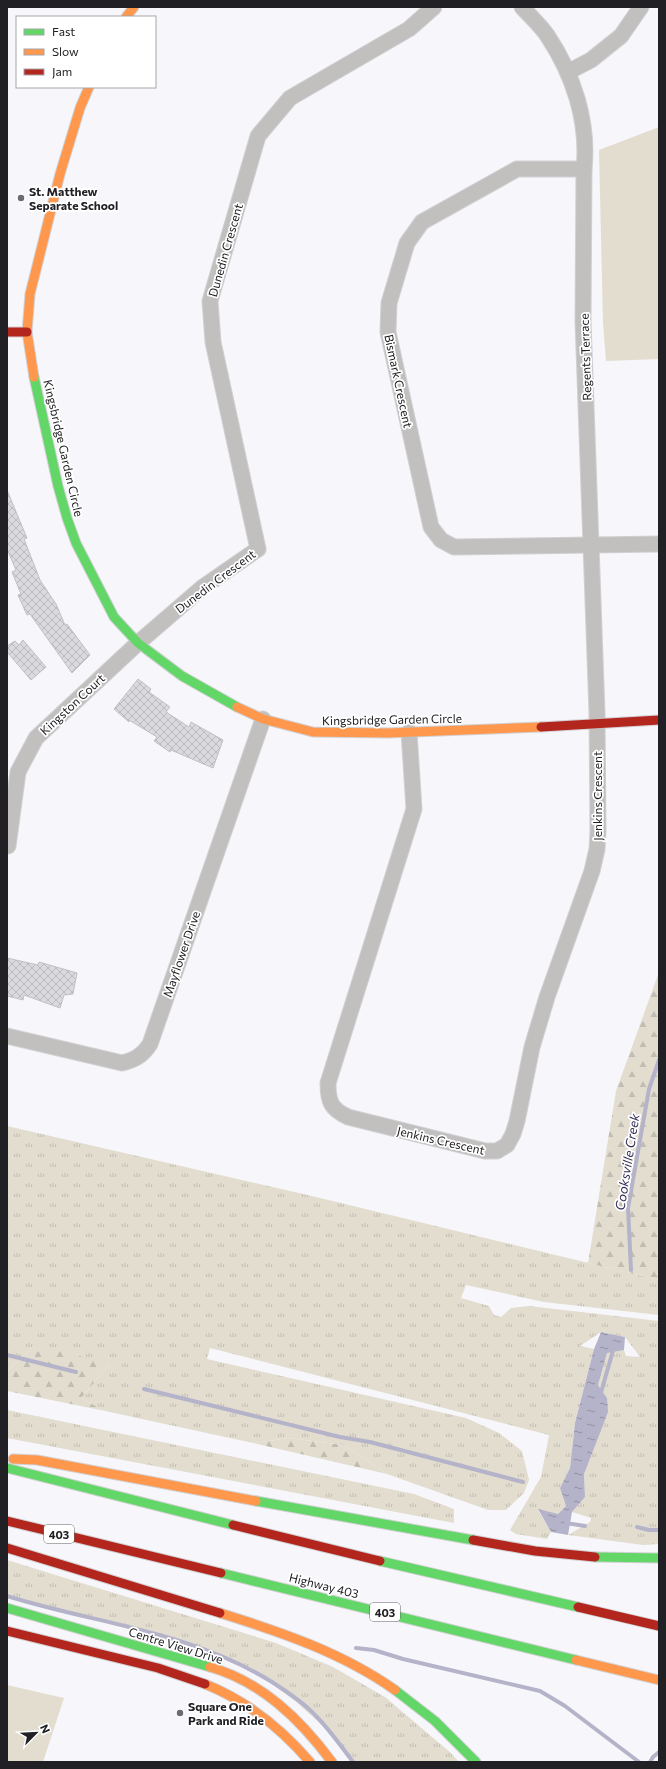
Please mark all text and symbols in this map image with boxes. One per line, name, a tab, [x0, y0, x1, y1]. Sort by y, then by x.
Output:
legend	[16, 16, 156, 88]
text: Fast	[52, 24, 75, 38]
text: Slow	[52, 44, 79, 58]
text: Jam	[52, 64, 72, 79]
place label: St. Matthew Separate School	[29, 184, 118, 212]
marker: St. Matthew Separate School	[16, 193, 26, 203]
street label: Dunedin Crescent	[205, 202, 245, 298]
street label: Regents Terrace	[576, 313, 594, 401]
street label: Bismark Crescent	[382, 333, 416, 429]
street label: Kingsbridge Garden Circle	[41, 378, 87, 518]
street label: Dunedin Crescent	[172, 546, 258, 616]
street label: Kingston Court	[37, 671, 107, 737]
street label: Kingsbridge Garden Circle	[322, 711, 462, 727]
street label: Jenkins Crescent	[590, 751, 605, 841]
street label: Mayflower Drive	[160, 909, 202, 999]
water label: Cooksville Creek	[611, 1112, 643, 1212]
street label: Jenkins Crescent	[396, 1123, 486, 1158]
road number: 403	[44, 1525, 74, 1543]
street label: Highway 403	[288, 1570, 360, 1600]
road number: 403	[370, 1603, 400, 1621]
street label: Centre View Drive	[127, 1624, 225, 1666]
place label: Square One Park and Ride	[188, 1699, 264, 1727]
marker: Square One Park and Ride	[175, 1708, 185, 1718]
north arrow	[16, 1713, 56, 1753]
text: N	[38, 1722, 53, 1735]

